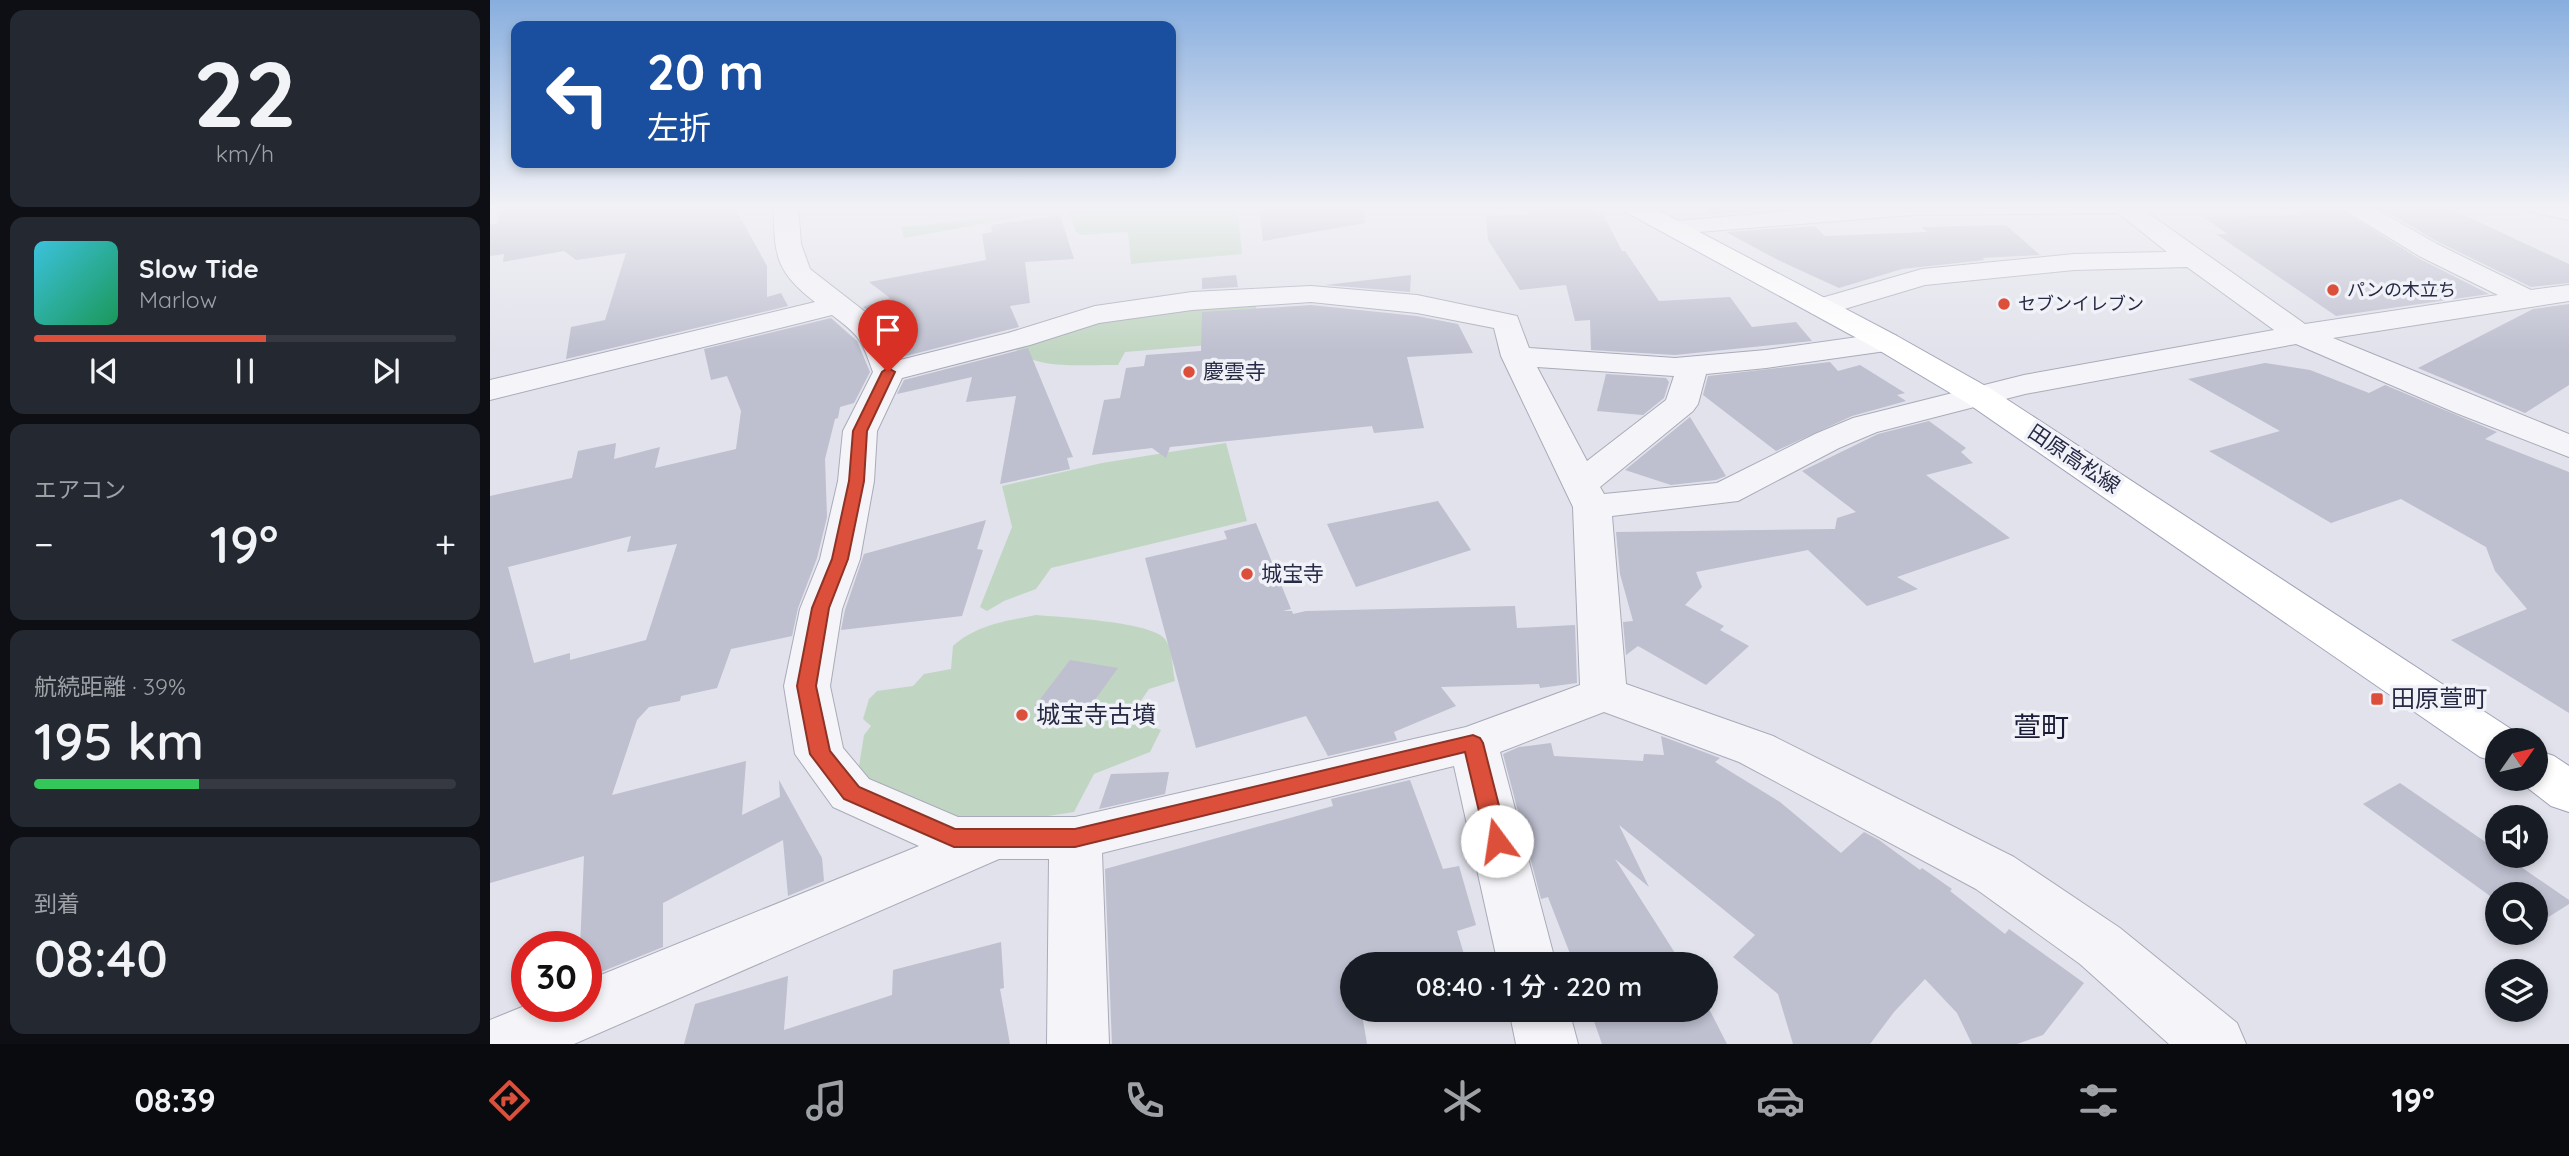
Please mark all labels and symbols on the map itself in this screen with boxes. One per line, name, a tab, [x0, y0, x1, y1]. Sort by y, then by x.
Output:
place label: パンの木立ち	[2347, 278, 2456, 301]
marker: パンの木立ち	[2325, 282, 2341, 298]
place label: セブンイレブン	[2018, 292, 2144, 315]
marker: セブンイレブン	[1996, 296, 2012, 312]
pin	[858, 300, 918, 372]
place label: 慶雲寺	[1203, 358, 1266, 384]
marker: 慶雲寺	[1181, 364, 1197, 380]
street label: 田原高松線	[2024, 418, 2125, 498]
place label: 城宝寺	[1261, 560, 1324, 586]
marker: 城宝寺	[1239, 566, 1255, 582]
place label: 田原萱町	[2391, 683, 2487, 713]
marker: 田原萱町	[2369, 691, 2385, 707]
place label: 城宝寺古墳	[1036, 699, 1156, 729]
marker: 城宝寺古墳	[1014, 707, 1030, 723]
district label: 萱町	[2013, 709, 2069, 744]
north arrow	[2485, 728, 2548, 791]
position arrow	[1460, 804, 1534, 878]
speed limit sign: 30	[511, 931, 602, 1022]

